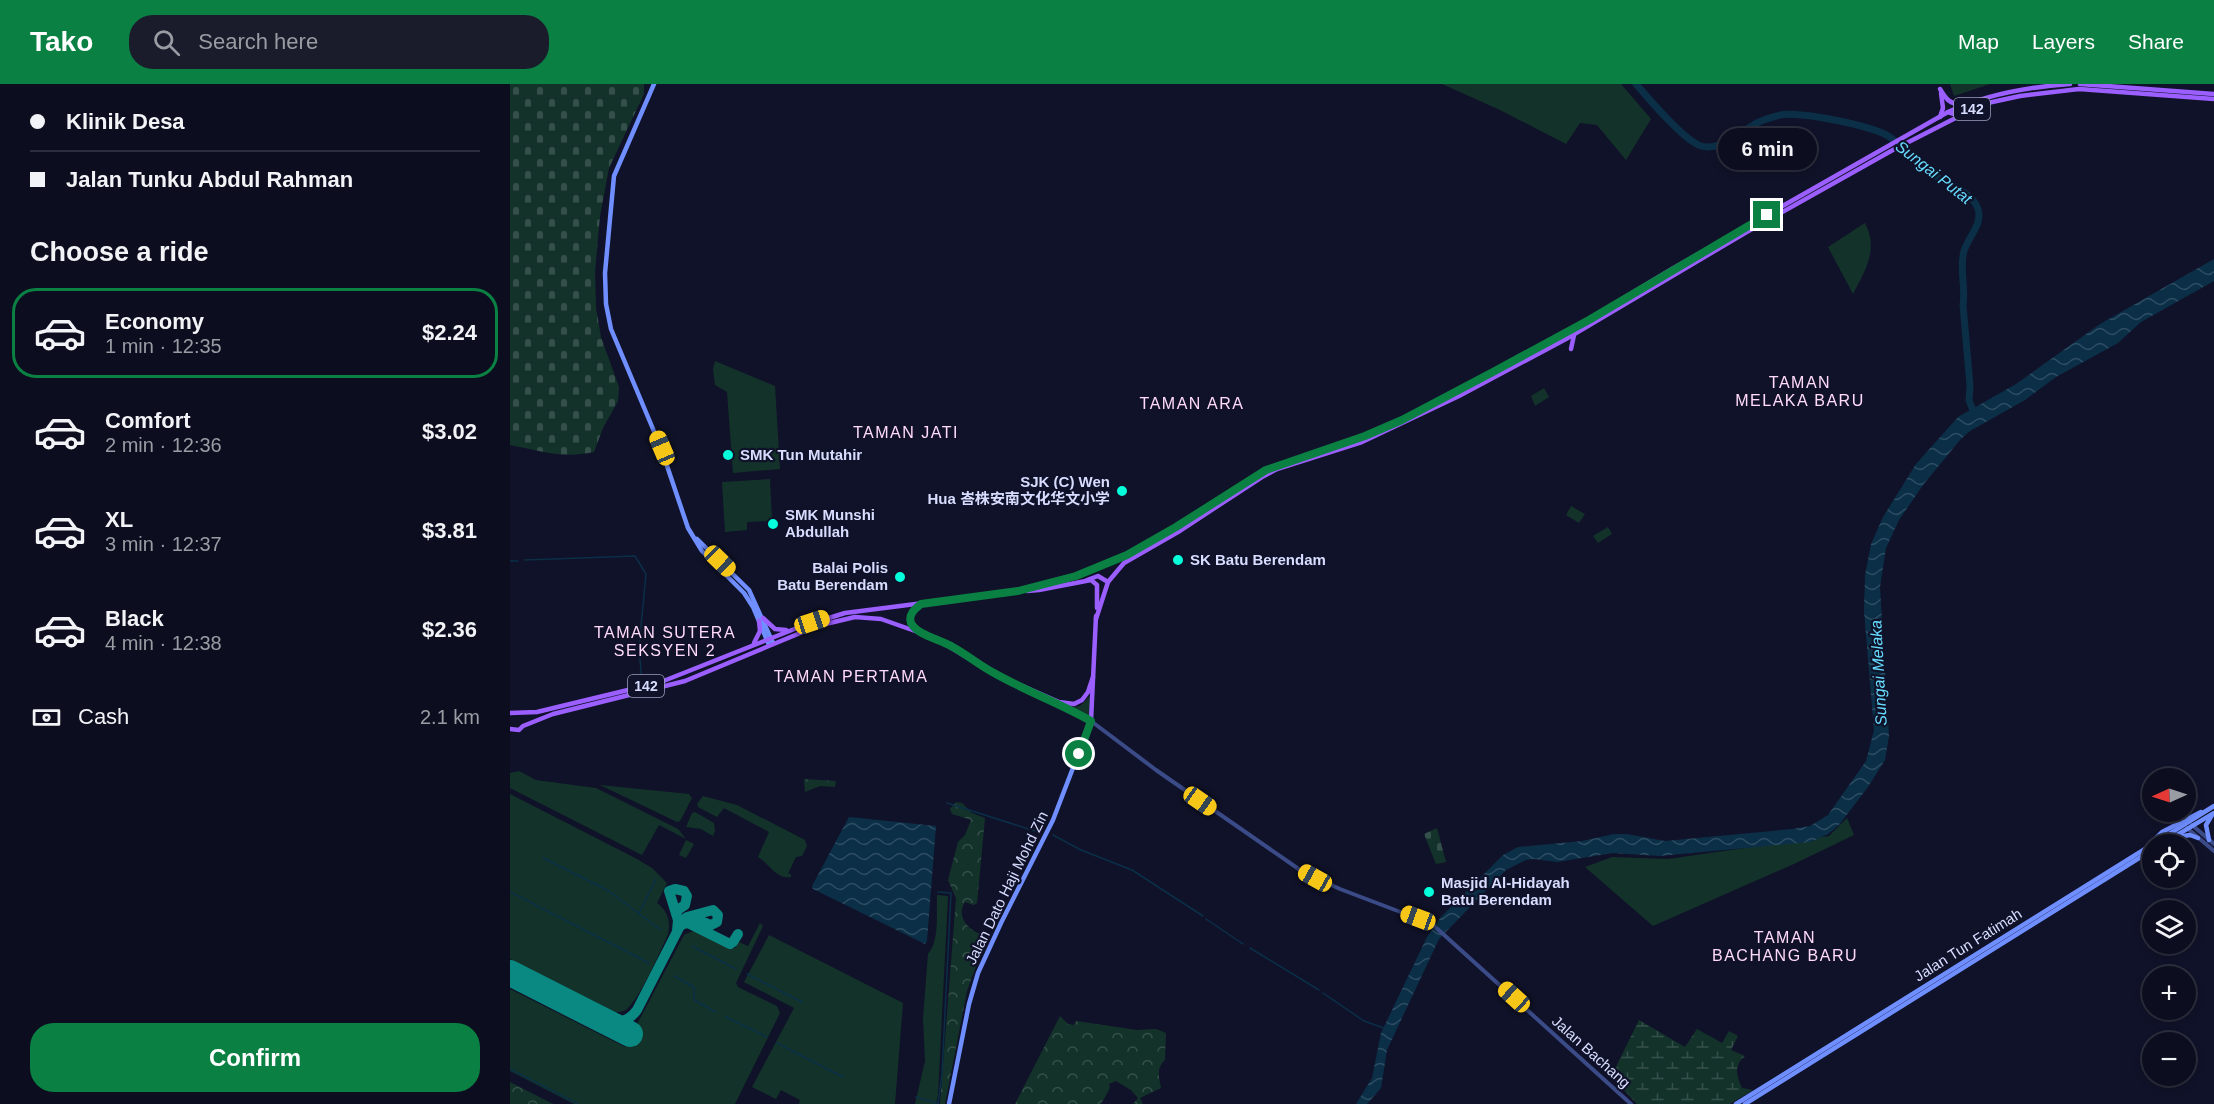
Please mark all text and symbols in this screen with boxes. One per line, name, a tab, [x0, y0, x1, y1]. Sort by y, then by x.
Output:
search box	[129, 15, 549, 69]
text: Tako	[30, 26, 93, 57]
icon: search	[150, 26, 183, 59]
text: Search here	[198, 29, 318, 54]
text: Map	[1958, 30, 1999, 53]
text: Layers	[2032, 30, 2095, 53]
text: Share	[2128, 30, 2184, 53]
road number: 142	[1954, 98, 1990, 120]
text: Klinik Desa	[66, 109, 185, 134]
callout: 6 min	[1718, 128, 1816, 170]
water label: Sungai Putat	[1892, 137, 1975, 208]
text: 6 min	[1741, 138, 1794, 160]
text: Jalan Tunku Abdul Rahman	[66, 167, 353, 192]
route end	[1753, 201, 1780, 228]
text: Choose a ride	[30, 237, 209, 267]
icon: car	[33, 306, 87, 360]
text: Economy	[105, 309, 204, 334]
text: $2.24	[422, 320, 477, 345]
text: 1 min · 12:35	[105, 335, 222, 357]
district label: TAMAN MELAKA BARU	[1735, 374, 1865, 409]
district label: TAMAN ARA	[1140, 395, 1244, 412]
icon: car	[33, 405, 87, 459]
text: Comfort	[105, 408, 191, 433]
text: $3.02	[422, 419, 477, 444]
district label: TAMAN JATI	[853, 424, 959, 441]
car	[647, 428, 677, 468]
text: 2 min · 12:36	[105, 434, 222, 456]
place label: SMK Tun Mutahir	[740, 446, 862, 463]
marker: SMK Tun Mutahir	[721, 448, 735, 462]
place label: SJK (C) Wen Hua 峇株安南文化华文小学	[927, 473, 1110, 507]
marker: SJK (C) Wen Hua 峇株安南文化华文小学	[1115, 484, 1129, 498]
icon: car	[33, 504, 87, 558]
place label: SMK Munshi Abdullah	[785, 506, 875, 540]
text: XL	[105, 507, 133, 532]
marker: SMK Munshi Abdullah	[766, 517, 780, 531]
text: $3.81	[422, 518, 477, 543]
text: 3 min · 12:37	[105, 533, 222, 555]
car	[701, 542, 739, 580]
place label: SK Batu Berendam	[1190, 551, 1326, 568]
marker: SK Batu Berendam	[1171, 553, 1185, 567]
place label: Balai Polis Batu Berendam	[777, 559, 888, 593]
marker: Balai Polis Batu Berendam	[893, 570, 907, 584]
icon: car	[33, 603, 87, 657]
text: Black	[105, 606, 164, 631]
car	[792, 608, 832, 636]
text: $2.36	[422, 617, 477, 642]
water label: Sungai Melaka	[1867, 620, 1890, 726]
district label: TAMAN SUTERA SEKSYEN 2	[594, 624, 736, 659]
text: 4 min · 12:38	[105, 632, 222, 654]
district label: TAMAN PERTAMA	[774, 668, 928, 685]
road number: 142	[628, 675, 664, 697]
icon: cash	[30, 701, 63, 734]
text: Cash	[78, 704, 129, 729]
text: 2.1 km	[420, 706, 480, 728]
route start	[1065, 740, 1092, 767]
north arrow	[2142, 768, 2196, 822]
map controls	[2142, 768, 2196, 1086]
car	[1180, 783, 1220, 819]
street label: Jalan Dato Haji Mohd Zin	[962, 808, 1051, 967]
button: locate	[2142, 834, 2196, 888]
car	[1295, 861, 1335, 895]
place label: Masjid Al-Hidayah Batu Berendam	[1441, 874, 1570, 908]
marker: Masjid Al-Hidayah Batu Berendam	[1422, 885, 1436, 899]
button: layers	[2142, 900, 2196, 954]
car	[1398, 903, 1438, 933]
street label: Jalan Tun Fatimah	[1911, 905, 2025, 984]
district label: TAMAN BACHANG BARU	[1712, 929, 1858, 964]
button: +	[2142, 966, 2196, 1020]
car	[1495, 978, 1533, 1016]
street label: Jalan Bachang	[1549, 1012, 1634, 1091]
button: Confirm	[30, 1023, 480, 1092]
button: −	[2142, 1032, 2196, 1086]

